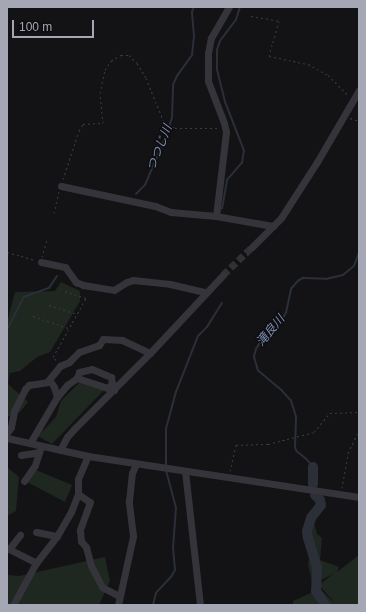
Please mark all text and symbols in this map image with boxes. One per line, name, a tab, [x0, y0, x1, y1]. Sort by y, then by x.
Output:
scale bar	[14, 12, 96, 38]
text: 100 m	[19, 20, 52, 34]
water label: つつじ川	[144, 123, 176, 173]
water label: 滝良川	[254, 313, 288, 349]

